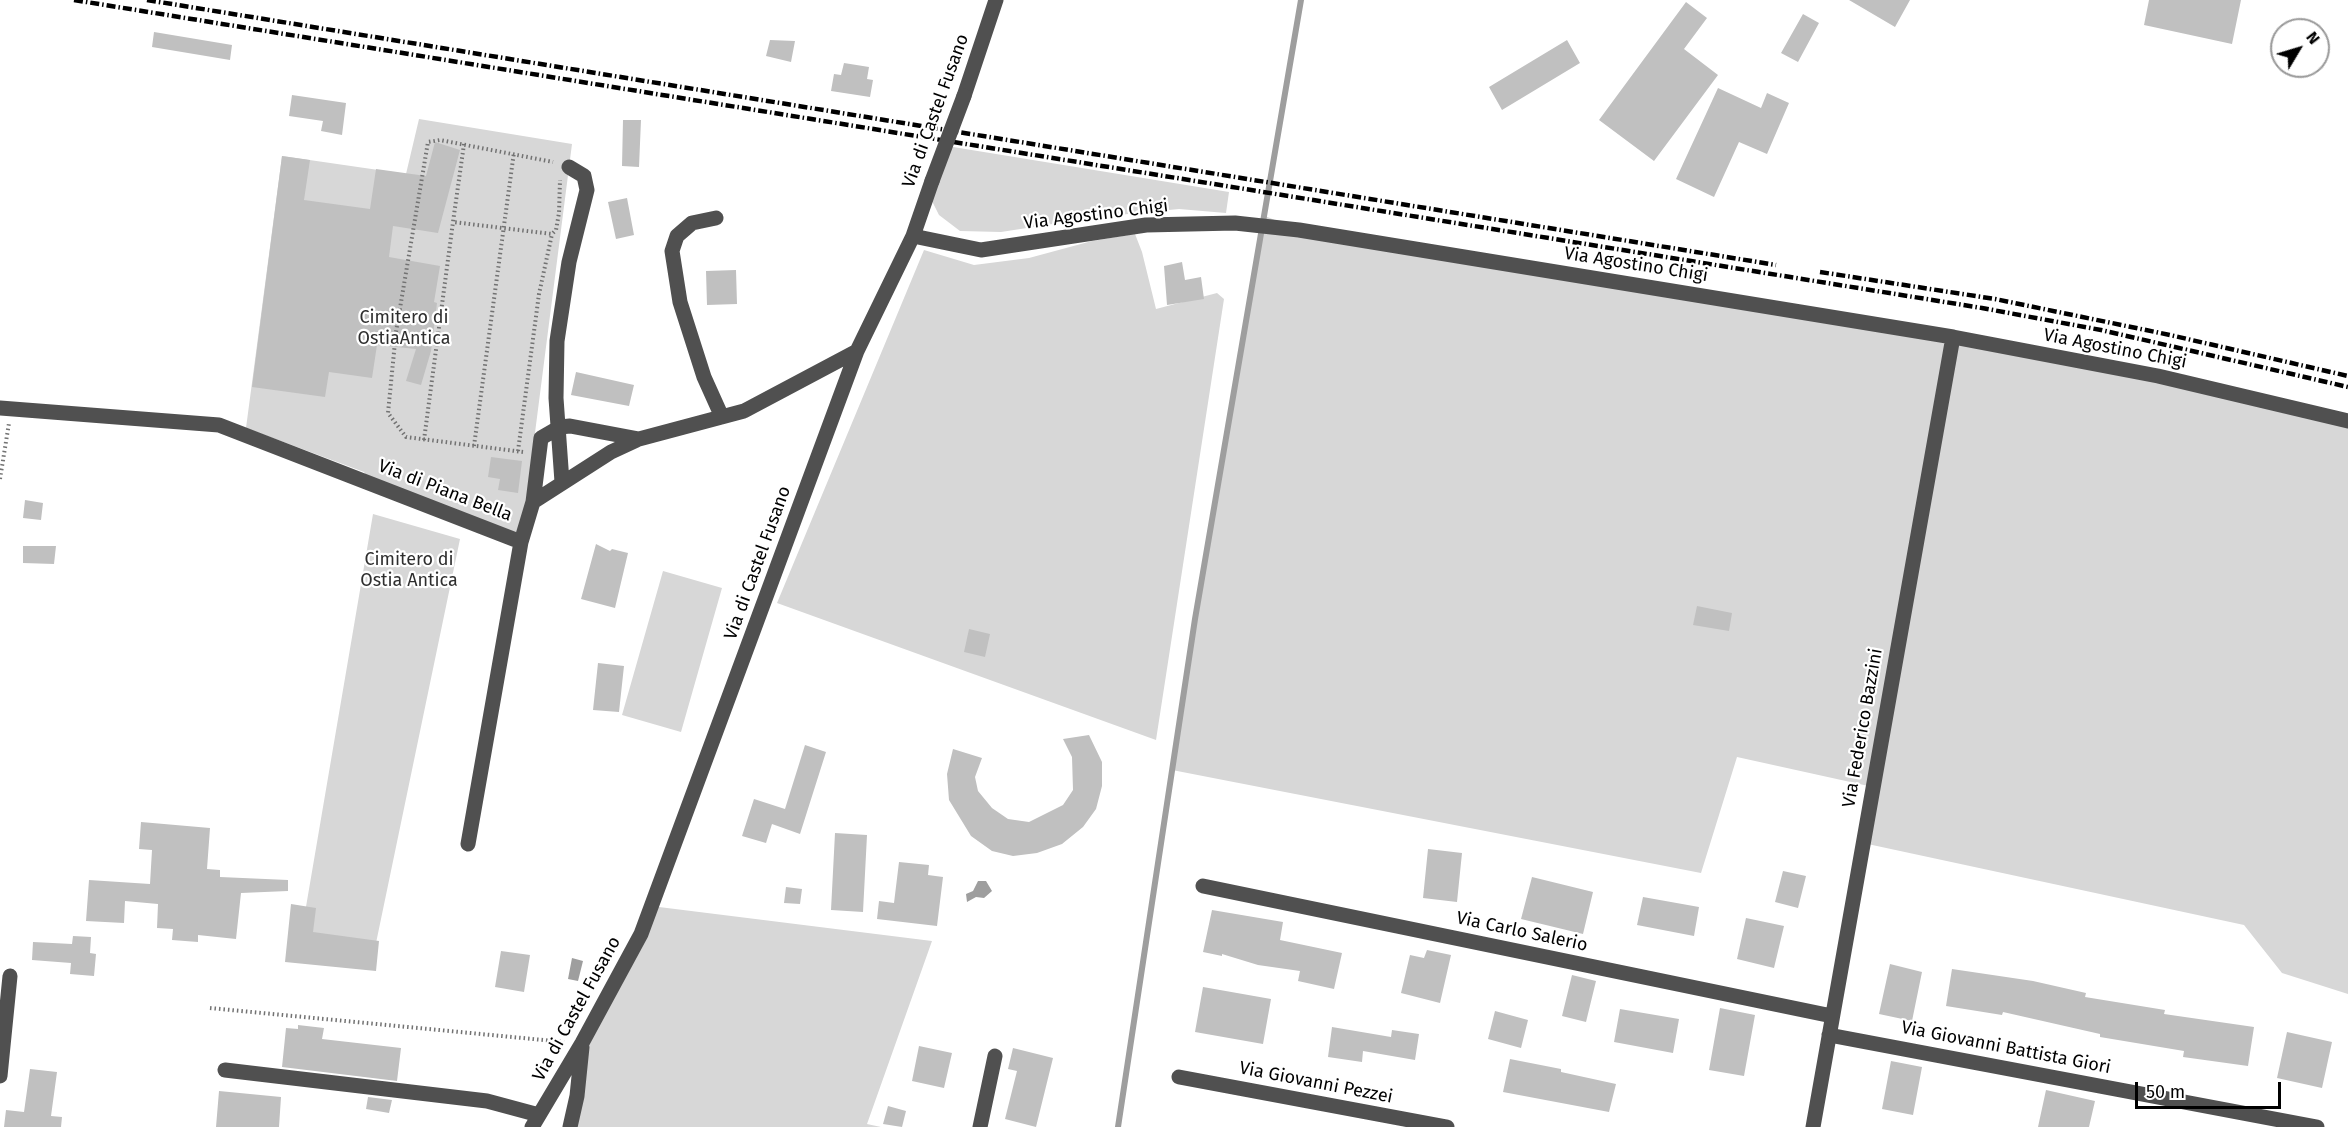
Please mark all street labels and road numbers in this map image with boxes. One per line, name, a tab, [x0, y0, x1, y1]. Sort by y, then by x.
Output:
street label: Via di Castel Fusano	[898, 31, 974, 191]
street label: Via Agostino Chigi	[1023, 195, 1169, 235]
street label: Via Agostino Chigi	[1563, 243, 1709, 287]
street label: Via Agostino Chigi	[2042, 325, 2188, 373]
street label: Via di Piana Bella	[375, 456, 515, 526]
street label: Via di Castel Fusano	[720, 483, 796, 643]
street label: Via Federico Bazzini	[1838, 647, 1888, 809]
street label: Via Carlo Salerio	[1454, 908, 1590, 956]
street label: Via di Castel Fusano	[528, 933, 626, 1085]
street label: Via Giovanni Battista Giori	[1899, 1017, 2113, 1079]
street label: Via Giovanni Pezzei	[1237, 1058, 1395, 1108]

